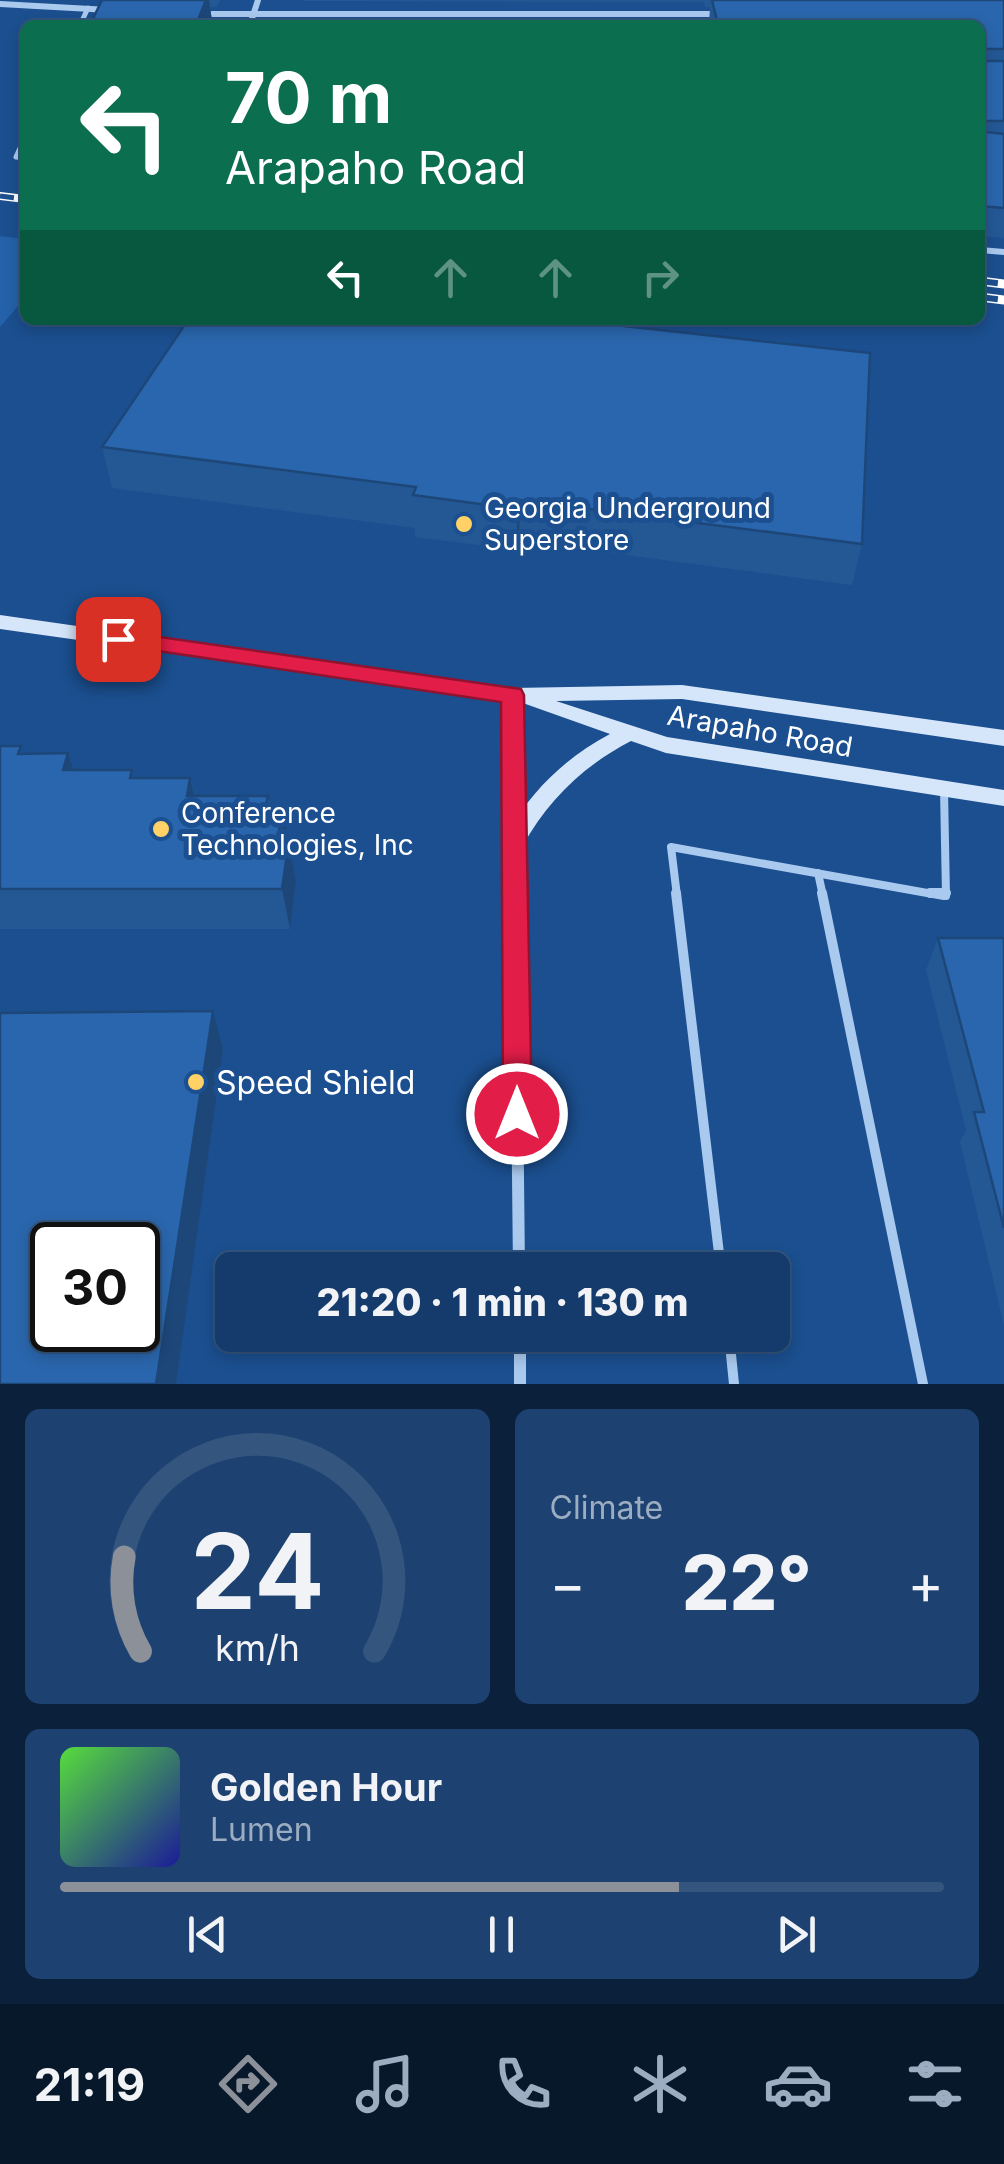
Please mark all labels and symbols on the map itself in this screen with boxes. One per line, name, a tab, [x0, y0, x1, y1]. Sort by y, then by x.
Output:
place label: Georgia Underground Superstore	[484, 491, 771, 557]
marker: Georgia Underground Superstore	[453, 513, 475, 535]
pin	[76, 597, 161, 682]
street label: Arapaho Road	[665, 698, 855, 764]
place label: Conference Technologies, Inc	[181, 796, 414, 862]
marker: Conference Technologies, Inc	[150, 818, 172, 840]
position arrow	[465, 1062, 569, 1166]
place label: Speed Shield	[216, 1063, 415, 1102]
marker: Speed Shield	[185, 1071, 207, 1093]
speed limit sign: 30	[30, 1222, 160, 1352]

